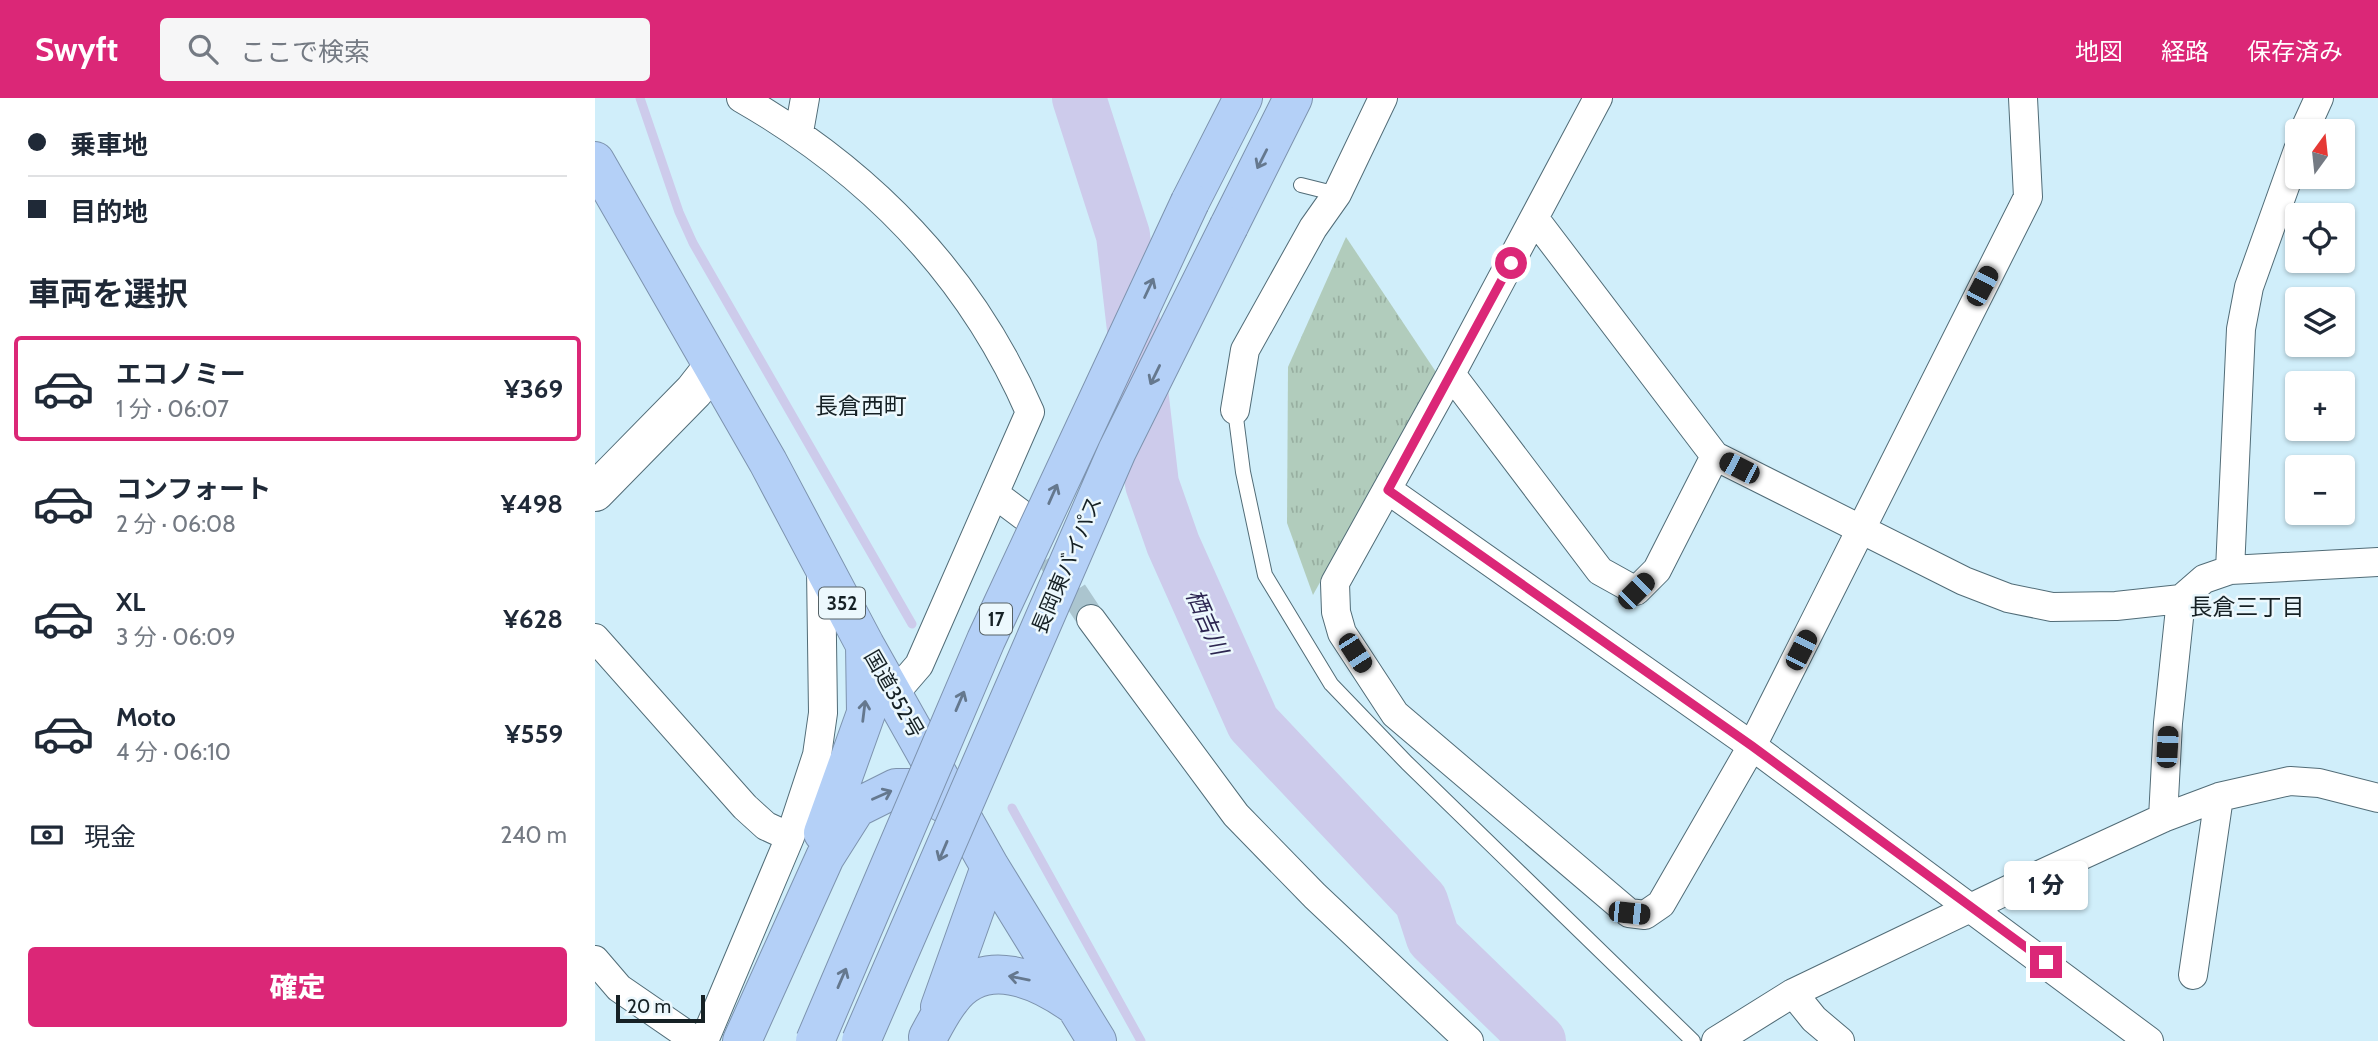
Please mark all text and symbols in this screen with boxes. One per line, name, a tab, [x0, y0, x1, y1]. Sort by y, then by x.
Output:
search box	[160, 18, 650, 81]
text: Swyft	[35, 29, 118, 69]
icon: search	[184, 30, 222, 68]
text: ここで検索	[240, 36, 370, 68]
text: 地図	[2075, 37, 2123, 66]
text: 経路	[2161, 37, 2209, 66]
text: 保存済み	[2247, 37, 2343, 66]
north arrow	[2285, 119, 2355, 189]
map controls	[2285, 119, 2355, 525]
text: 乗車地	[70, 129, 148, 161]
one-way arrow	[1255, 148, 1269, 169]
text: 目的地	[70, 196, 148, 228]
button: locate	[2285, 203, 2355, 273]
route start	[1495, 247, 1527, 279]
car	[1963, 263, 2002, 309]
text: 車両を選択	[28, 274, 188, 313]
one-way arrow	[1143, 278, 1157, 299]
button: layers	[2285, 287, 2355, 357]
icon: car	[32, 357, 95, 420]
text: エコノミー	[116, 358, 246, 390]
one-way arrow	[1147, 364, 1161, 385]
button: +	[2285, 371, 2355, 441]
text: ¥369	[504, 373, 563, 405]
district label: 長倉西町	[815, 392, 907, 420]
text: 1 分 · 06:07	[116, 395, 229, 423]
car	[1716, 449, 1763, 487]
button: −	[2285, 455, 2355, 525]
icon: car	[32, 472, 95, 535]
text: コンフォート	[116, 473, 271, 505]
one-way arrow	[1047, 483, 1060, 505]
text: ¥498	[501, 488, 563, 520]
street label: 長岡東バイパス	[1026, 492, 1107, 637]
text: 2 分 · 06:08	[116, 510, 236, 538]
car	[1614, 569, 1659, 613]
water label: 栖吉川	[1180, 585, 1235, 662]
text: XL	[116, 586, 145, 618]
icon: car	[32, 587, 95, 650]
road number: 352	[819, 588, 865, 618]
district label: 長倉三丁目	[2190, 593, 2305, 621]
text: ¥628	[503, 603, 563, 635]
road number: 17	[980, 604, 1012, 634]
text: 3 分 · 06:09	[116, 623, 235, 651]
car	[1783, 627, 1820, 673]
car	[1335, 630, 1376, 676]
street label: 国道352号	[859, 646, 929, 742]
one-way arrow	[954, 691, 967, 713]
one-way arrow	[858, 700, 871, 723]
text: Moto	[116, 701, 176, 733]
icon: car	[32, 702, 95, 765]
text: ¥559	[505, 718, 563, 750]
car	[2156, 725, 2179, 769]
text: 4 分 · 06:10	[116, 738, 231, 766]
one-way arrow	[870, 787, 892, 800]
icon: cash	[28, 816, 66, 854]
text: 現金	[84, 821, 136, 853]
text: 240 m	[500, 821, 567, 849]
one-way arrow	[936, 840, 949, 862]
callout: 1 分	[2004, 860, 2088, 910]
text: 1 分	[2028, 871, 2064, 899]
car	[1608, 900, 1651, 926]
route end	[2030, 946, 2062, 978]
button: 確定	[28, 947, 567, 1027]
one-way arrow	[836, 968, 849, 989]
one-way arrow	[1008, 971, 1031, 985]
scale bar	[616, 992, 705, 1024]
text: 20 m	[627, 995, 671, 1018]

